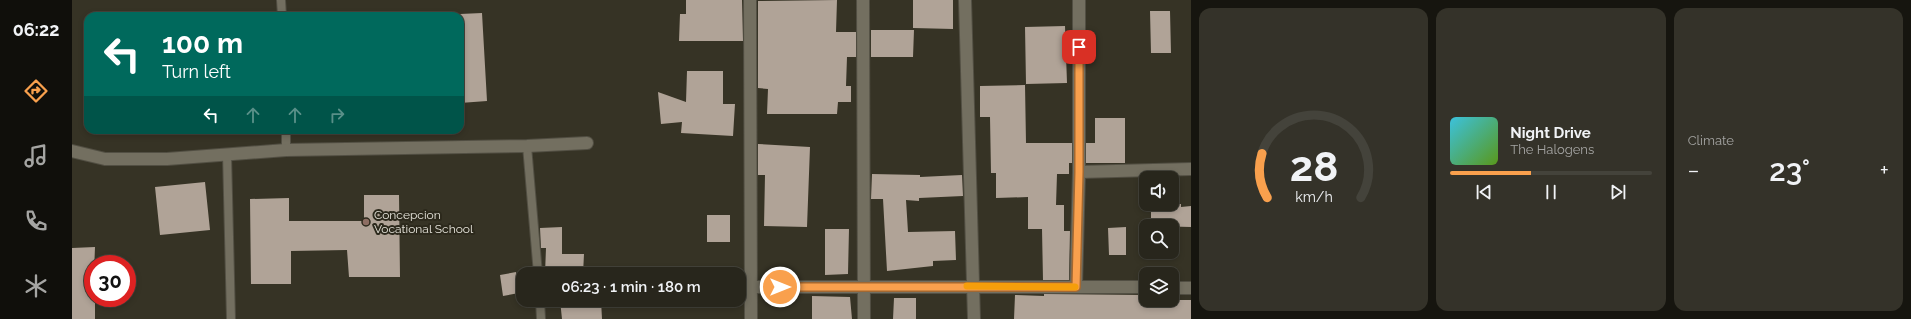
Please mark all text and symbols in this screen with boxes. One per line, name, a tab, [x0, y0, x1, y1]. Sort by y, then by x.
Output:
text: 06:22	[13, 19, 59, 40]
text: 100 m	[162, 27, 243, 60]
icon: left	[96, 28, 148, 80]
pin	[1062, 30, 1096, 64]
icon: arrive	[1068, 36, 1090, 58]
text: Turn left	[162, 61, 231, 82]
icon: directions	[22, 77, 50, 105]
icon: left	[200, 104, 222, 126]
icon: ahead	[242, 104, 264, 126]
icon: ahead	[284, 104, 306, 126]
icon: right	[326, 104, 348, 126]
text: Night Drive	[1510, 124, 1591, 142]
text: Climate	[1688, 133, 1734, 148]
text: 28	[1289, 141, 1338, 190]
icon: music	[22, 142, 50, 170]
text: The Halogens	[1510, 142, 1594, 157]
text: 23°	[1769, 153, 1810, 188]
text: −	[1688, 157, 1700, 183]
text: +	[1880, 157, 1889, 183]
map controls	[1139, 171, 1179, 307]
button: sound	[1139, 171, 1179, 211]
icon: previous	[1473, 181, 1495, 203]
icon: pause	[1540, 181, 1562, 203]
icon: next	[1607, 181, 1629, 203]
text: km/h	[1295, 188, 1332, 204]
icon: phone	[22, 207, 50, 235]
place label: Concepcion Vocational School	[374, 208, 474, 236]
marker: Concepcion Vocational School	[361, 217, 371, 227]
button: search	[1139, 219, 1179, 259]
speed limit sign: 30	[84, 255, 136, 307]
position arrow	[759, 266, 801, 308]
button: layers	[1139, 267, 1179, 307]
icon: climate	[22, 272, 50, 300]
text: 06:23 · 1 min · 180 m	[561, 278, 701, 296]

